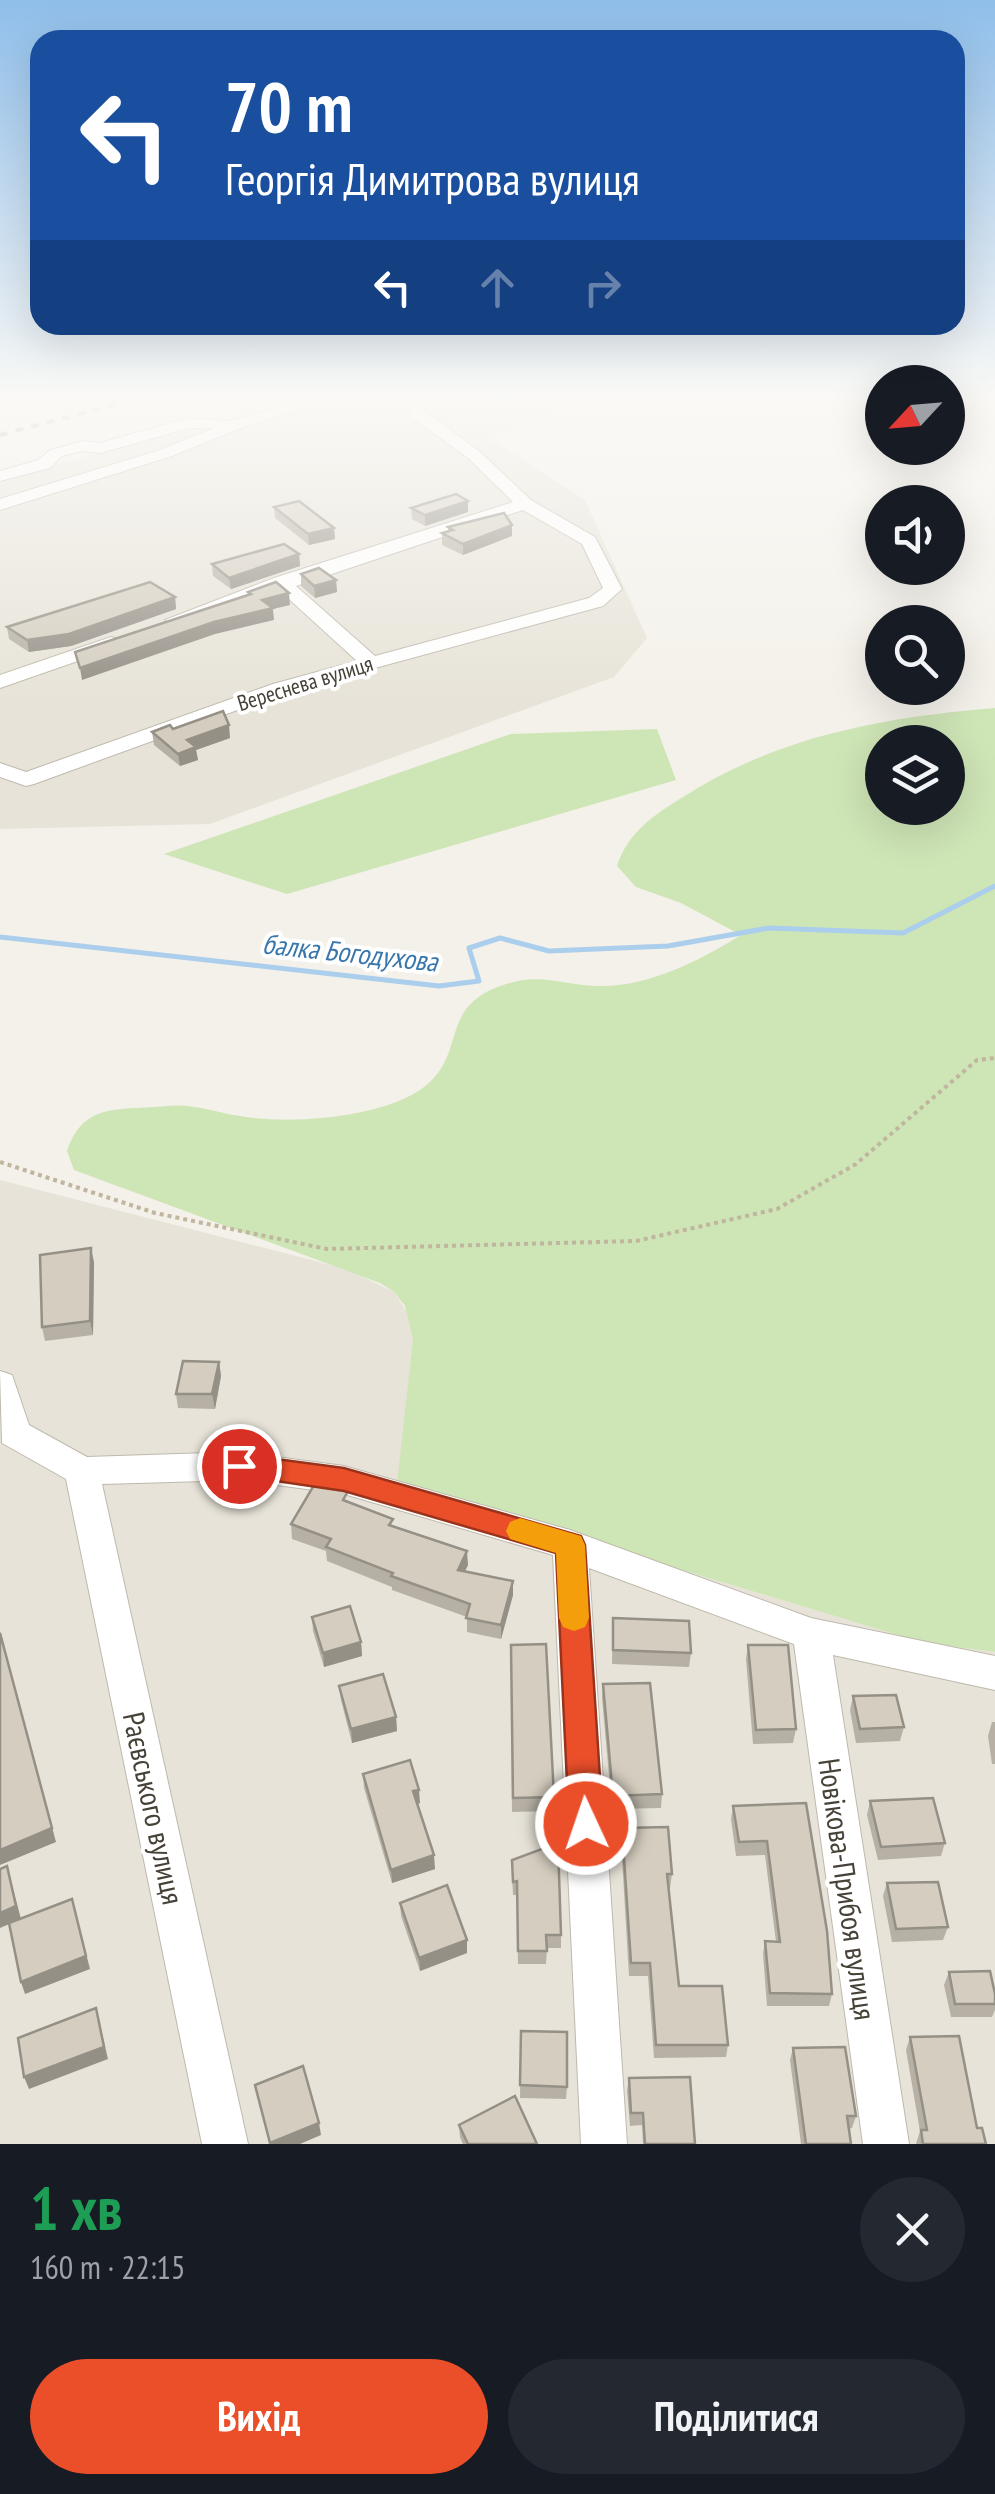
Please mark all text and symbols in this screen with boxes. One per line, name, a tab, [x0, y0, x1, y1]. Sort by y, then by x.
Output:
text: 70 m	[225, 61, 353, 151]
icon: left	[60, 70, 190, 200]
text: Георгія Димитрова вулиця	[225, 149, 640, 207]
icon: left	[365, 260, 420, 315]
icon: ahead	[470, 260, 525, 315]
icon: right	[575, 260, 630, 315]
north arrow	[865, 365, 965, 465]
map controls	[865, 365, 965, 825]
button: sound	[865, 485, 965, 585]
button: search	[865, 605, 965, 705]
street label: Вереснева вулиця	[234, 649, 376, 717]
button: layers	[865, 725, 965, 825]
water label: балка Богодухова	[261, 924, 441, 980]
pin	[197, 1424, 282, 1509]
icon: arrive	[212, 1439, 267, 1494]
street label: Раєвського вулиця	[115, 1708, 193, 1908]
street label: Новікова-Прибоя вулиця	[810, 1756, 886, 2022]
position arrow	[534, 1772, 638, 1876]
text: 1 хв	[30, 2169, 122, 2247]
button: close	[860, 2177, 965, 2282]
text: 160 m · 22:15	[30, 2246, 185, 2288]
button: Вихід	[30, 2359, 488, 2474]
button: Поділитися	[508, 2359, 965, 2474]

